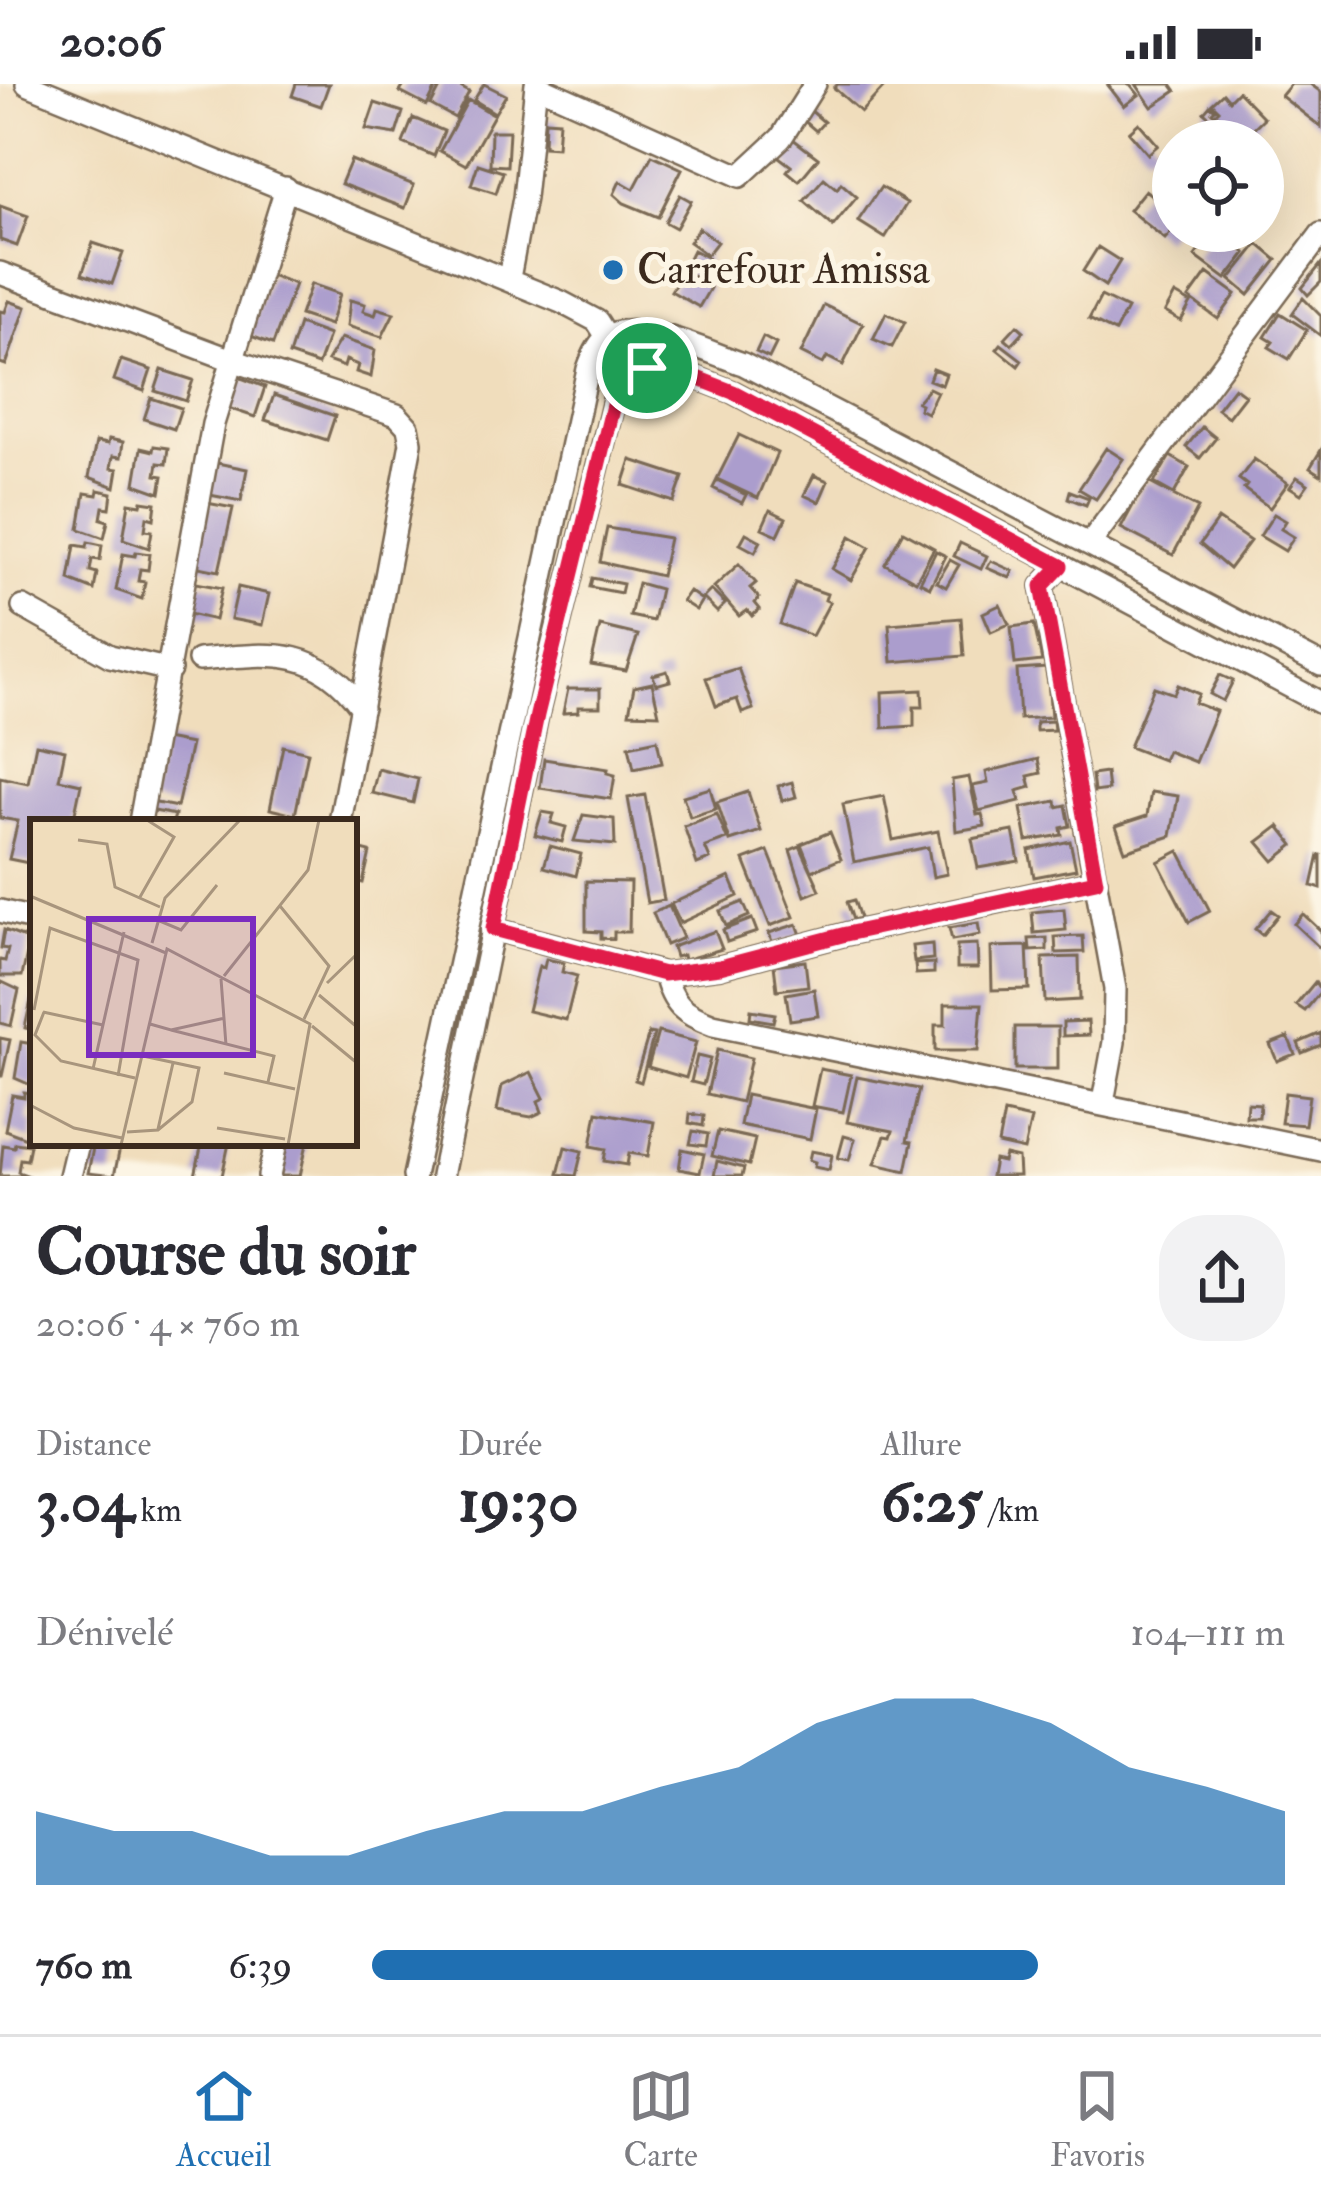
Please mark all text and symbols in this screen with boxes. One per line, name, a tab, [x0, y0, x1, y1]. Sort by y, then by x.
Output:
text: 20:06	[60, 14, 163, 70]
map controls	[1152, 120, 1284, 252]
button: locate	[1152, 120, 1284, 252]
place label: Carrefour Amissa	[637, 244, 931, 296]
marker: Carrefour Amissa	[600, 257, 626, 283]
pin	[596, 317, 698, 419]
icon: arrive	[614, 335, 680, 401]
inset map	[30, 819, 357, 1146]
text: Course du soir	[36, 1212, 416, 1295]
button: share	[1159, 1215, 1285, 1341]
text: 20:06 · 4 × 760 m	[36, 1299, 300, 1348]
text: Distance	[36, 1424, 151, 1465]
text: Durée	[458, 1424, 542, 1465]
text: Allure	[881, 1424, 961, 1465]
text: 3.04	[36, 1465, 134, 1540]
text: 19:30	[458, 1465, 579, 1540]
text: 6:25	[881, 1465, 982, 1540]
text: km	[134, 1490, 182, 1531]
text: /km	[982, 1490, 1039, 1531]
text: Dénivelé	[36, 1608, 173, 1657]
text: 104–111 m	[1130, 1608, 1285, 1657]
text: 760 m	[36, 1941, 132, 1990]
text: 6:39	[228, 1941, 292, 1990]
tab: Accueil	[176, 2063, 272, 2176]
tab: Carte	[624, 2063, 698, 2176]
tab: Favoris	[1050, 2063, 1145, 2176]

